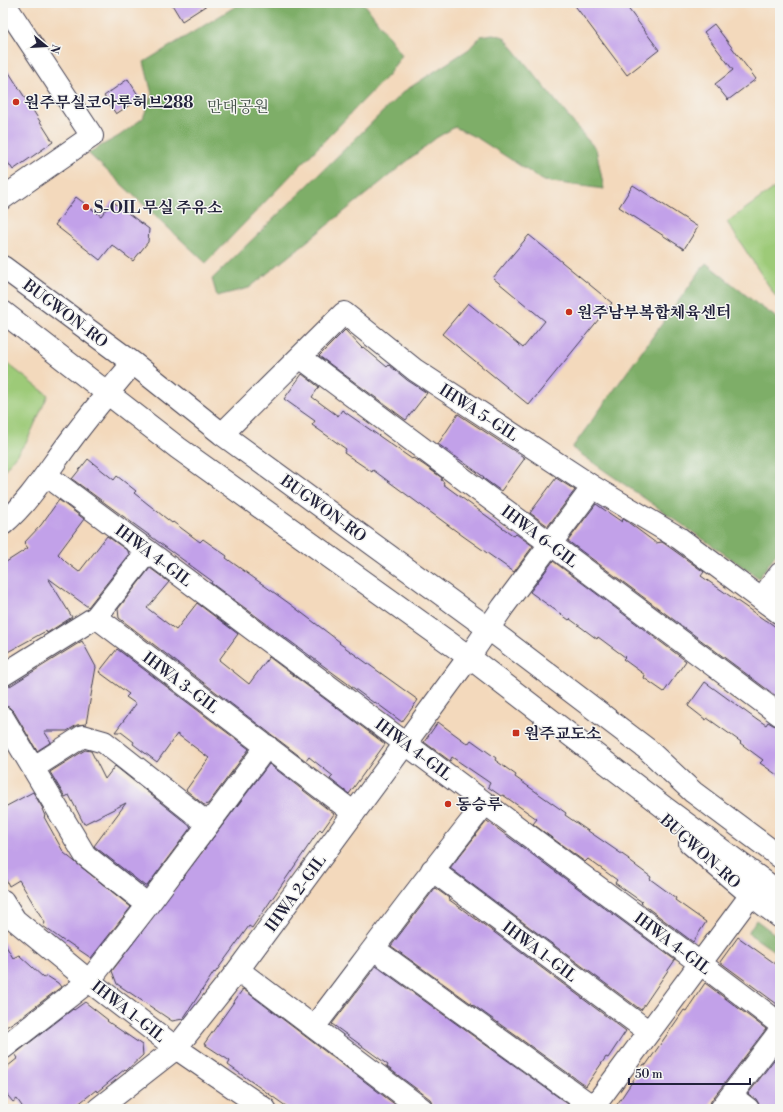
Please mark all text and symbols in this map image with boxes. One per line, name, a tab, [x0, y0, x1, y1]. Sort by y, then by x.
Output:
north arrow	[26, 26, 66, 66]
text: N	[46, 42, 63, 55]
place label: 원주무실코아루허브288	[24, 93, 194, 113]
marker: 원주무실코아루허브288	[11, 97, 21, 107]
park label: 만대공원	[207, 97, 269, 117]
place label: S-OIL 무실 주유소	[94, 198, 223, 218]
marker: S-OIL 무실 주유소	[81, 202, 91, 212]
street label: BUGWON-RO	[18, 275, 112, 352]
place label: 원주남부복합체육센터	[577, 303, 732, 323]
marker: 원주남부복합체육센터	[564, 307, 574, 317]
street label: IHWA 5-GIL	[435, 380, 522, 446]
street label: BUGWON-RO	[276, 470, 370, 547]
street label: IHWA 6-GIL	[497, 501, 582, 572]
street label: IHWA 4-GIL	[111, 520, 196, 591]
street label: IHWA 3-GIL	[138, 648, 223, 718]
street label: IHWA 4-GIL	[371, 714, 456, 785]
place label: 원주교도소	[524, 724, 602, 744]
marker: 원주교도소	[511, 728, 521, 738]
place label: 동승루	[456, 795, 503, 815]
marker: 동승루	[443, 799, 453, 809]
street label: BUGWON-RO	[655, 810, 745, 893]
street label: IHWA 2-GIL	[261, 851, 331, 936]
street label: IHWA 4-GIL	[630, 908, 715, 979]
street label: IHWA 1-GIL	[498, 917, 581, 987]
street label: IHWA 1-GIL	[87, 977, 170, 1047]
scale bar	[629, 1060, 750, 1086]
text: 50 m	[635, 1067, 663, 1082]

